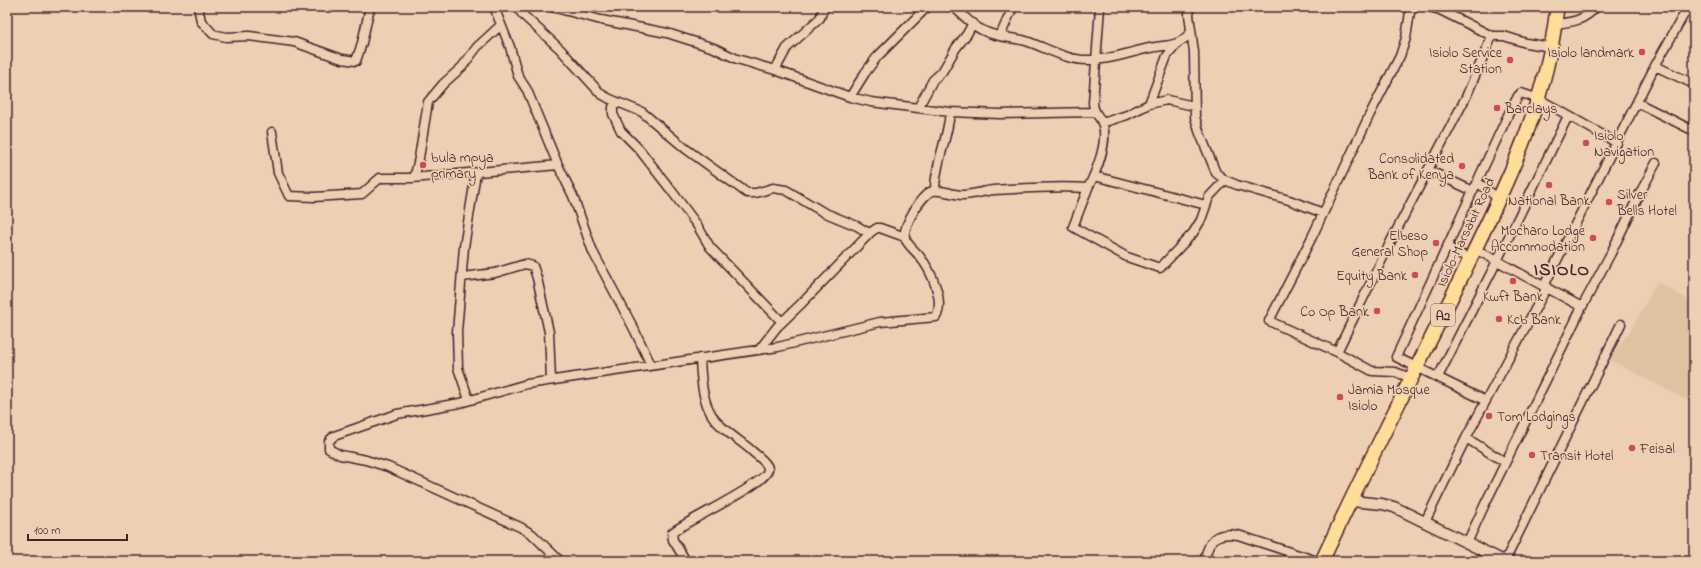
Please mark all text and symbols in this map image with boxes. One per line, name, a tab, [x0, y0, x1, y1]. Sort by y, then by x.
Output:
place label: Isiolo Service Station	[1429, 43, 1503, 80]
place label: Isiolo landmark	[1547, 43, 1635, 64]
marker: Isiolo landmark	[1637, 47, 1647, 57]
marker: Isiolo Service Station	[1505, 55, 1515, 65]
place label: Barclays	[1504, 99, 1557, 121]
marker: Barclays	[1492, 103, 1502, 113]
place label: Isiolo Navigation	[1594, 126, 1654, 164]
marker: Isiolo Navigation	[1581, 138, 1591, 148]
place label: bula mpya primary	[431, 148, 494, 186]
place label: Consolidated Bank of Kenya	[1367, 149, 1454, 187]
marker: bula mpya primary	[418, 160, 428, 170]
marker: Consolidated Bank of Kenya	[1457, 161, 1467, 171]
street label: Isiolo-Marsabit Road	[1432, 174, 1501, 291]
marker: National Bank	[1544, 180, 1554, 190]
place label: Silver Bells Hotel	[1616, 185, 1677, 222]
place label: National Bank	[1508, 191, 1591, 212]
marker: Silver Bells Hotel	[1604, 197, 1614, 207]
place label: Mocharo Lodge Accommodation	[1491, 221, 1586, 258]
place label: Elbeso General Shop	[1351, 226, 1428, 263]
marker: Mocharo Lodge Accommodation	[1588, 233, 1598, 243]
marker: Elbeso General Shop	[1431, 238, 1441, 248]
district label: ISIOLO	[1534, 258, 1590, 284]
place label: Equity Bank	[1336, 266, 1408, 288]
marker: Equity Bank	[1410, 270, 1420, 280]
marker: Kwft Bank	[1508, 276, 1518, 286]
place label: Kwft Bank	[1483, 287, 1544, 308]
place label: Co Op Bank	[1300, 302, 1370, 323]
road number: A2	[1431, 304, 1455, 326]
marker: Co Op Bank	[1372, 306, 1382, 316]
place label: Kcb Bank	[1507, 310, 1562, 331]
marker: Kcb Bank	[1494, 314, 1504, 324]
place label: Jamia Mosque Isiolo	[1348, 380, 1431, 417]
marker: Jamia Mosque Isiolo	[1335, 392, 1345, 402]
place label: Tom Lodgings	[1497, 407, 1576, 429]
marker: Tom Lodgings	[1484, 411, 1494, 421]
place label: Feisal	[1639, 439, 1675, 460]
marker: Feisal	[1627, 443, 1637, 453]
place label: Transit Hotel	[1540, 446, 1613, 467]
marker: Transit Hotel	[1527, 450, 1537, 460]
scale bar	[28, 516, 127, 542]
text: 100 m	[34, 522, 61, 540]

